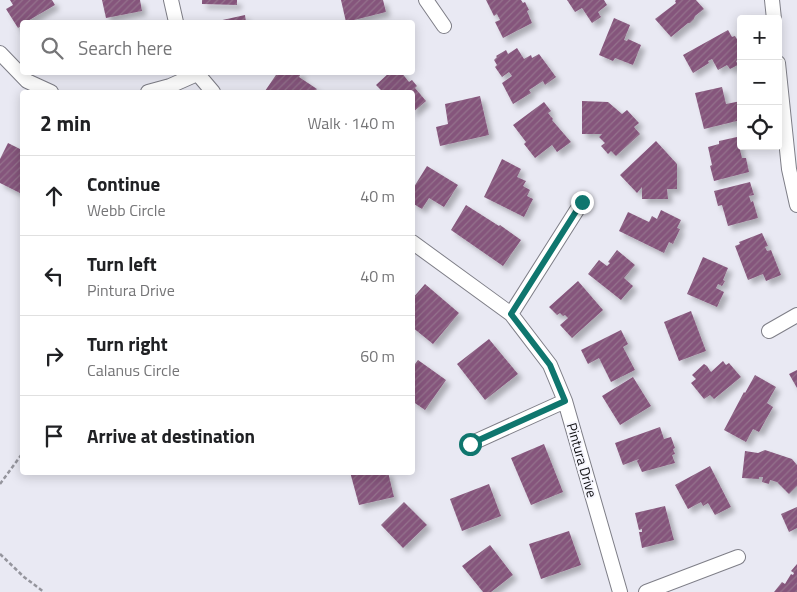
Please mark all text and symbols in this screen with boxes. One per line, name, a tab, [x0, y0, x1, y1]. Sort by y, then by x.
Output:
map controls	[737, 15, 782, 150]
button: +	[737, 15, 782, 60]
search box	[20, 20, 415, 75]
text: Search here	[78, 33, 172, 62]
icon: search	[38, 34, 66, 62]
button: −	[737, 60, 782, 105]
button: locate	[737, 105, 782, 150]
text: 2 min	[40, 107, 91, 139]
text: Walk · 140 m	[307, 111, 395, 135]
text: Continue	[87, 169, 160, 198]
icon: ahead	[40, 182, 68, 210]
text: 40 m	[360, 184, 395, 208]
route end	[571, 191, 594, 214]
text: Webb Circle	[87, 198, 166, 222]
text: Turn left	[87, 249, 157, 278]
icon: left	[40, 262, 68, 290]
text: 40 m	[360, 264, 395, 288]
text: Pintura Drive	[87, 278, 175, 302]
text: Turn right	[87, 329, 168, 358]
icon: right	[40, 342, 68, 370]
text: 60 m	[360, 344, 395, 368]
text: Calanus Circle	[87, 358, 180, 382]
street label: Pintura Drive	[562, 420, 603, 500]
text: Arrive at destination	[87, 421, 255, 450]
icon: arrive	[40, 422, 68, 450]
route start	[459, 433, 482, 456]

